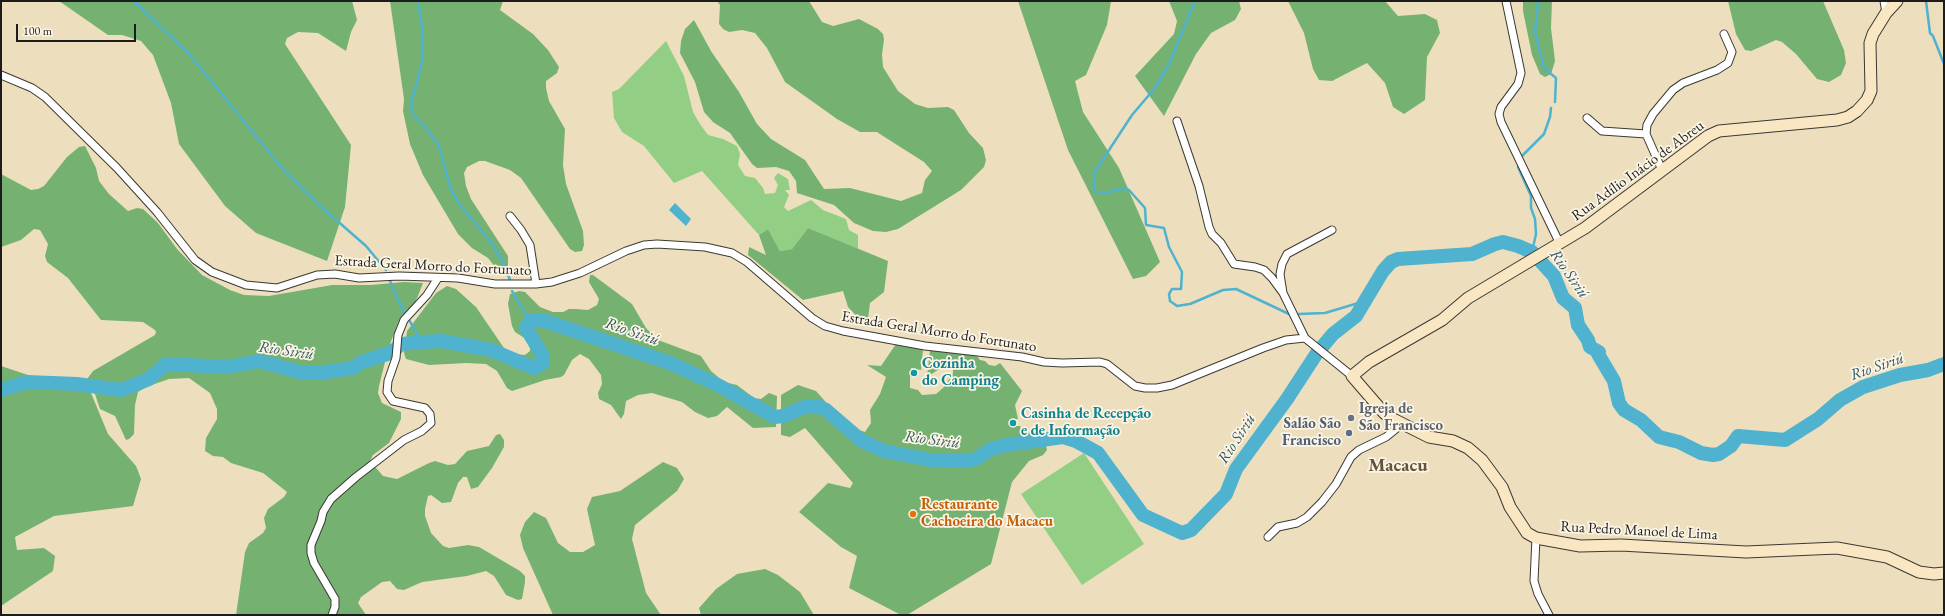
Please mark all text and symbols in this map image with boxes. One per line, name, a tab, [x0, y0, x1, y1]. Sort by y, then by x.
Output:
scale bar	[18, 16, 138, 42]
text: 100 m	[23, 23, 52, 39]
street label: Rua Adílio Inácio de Abreu	[1568, 117, 1708, 225]
water label: Rio Siriú	[1545, 246, 1593, 302]
street label: Estrada Geral Morro do Fortunato	[334, 252, 532, 280]
street label: Estrada Geral Morro do Fortunato	[840, 308, 1038, 356]
water label: Rio Siriú	[603, 314, 661, 350]
water label: Rio Siriú	[257, 338, 315, 364]
water label: Rio Siriú	[1848, 349, 1906, 385]
place label: Cozinha do Camping	[922, 355, 999, 390]
marker: Cozinha do Camping	[909, 368, 919, 378]
place label: Igreja de São Francisco	[1359, 400, 1443, 435]
place label: Casinha de Recepção e de Informação	[1021, 405, 1151, 440]
water label: Rio Siriú	[1214, 410, 1260, 468]
marker: Igreja de São Francisco	[1346, 413, 1356, 423]
place label: Salão São Francisco	[1282, 415, 1341, 450]
marker: Casinha de Recepção e de Informação	[1008, 418, 1018, 428]
water label: Rio Siriú	[903, 427, 961, 453]
marker: Salão São Francisco	[1344, 428, 1354, 438]
district label: Macacu	[1368, 455, 1428, 477]
place label: Restaurante Cachoeira do Macacu	[921, 496, 1053, 531]
marker: Restaurante Cachoeira do Macacu	[908, 509, 918, 519]
street label: Rua Pedro Manoel de Lima	[1560, 518, 1718, 544]

